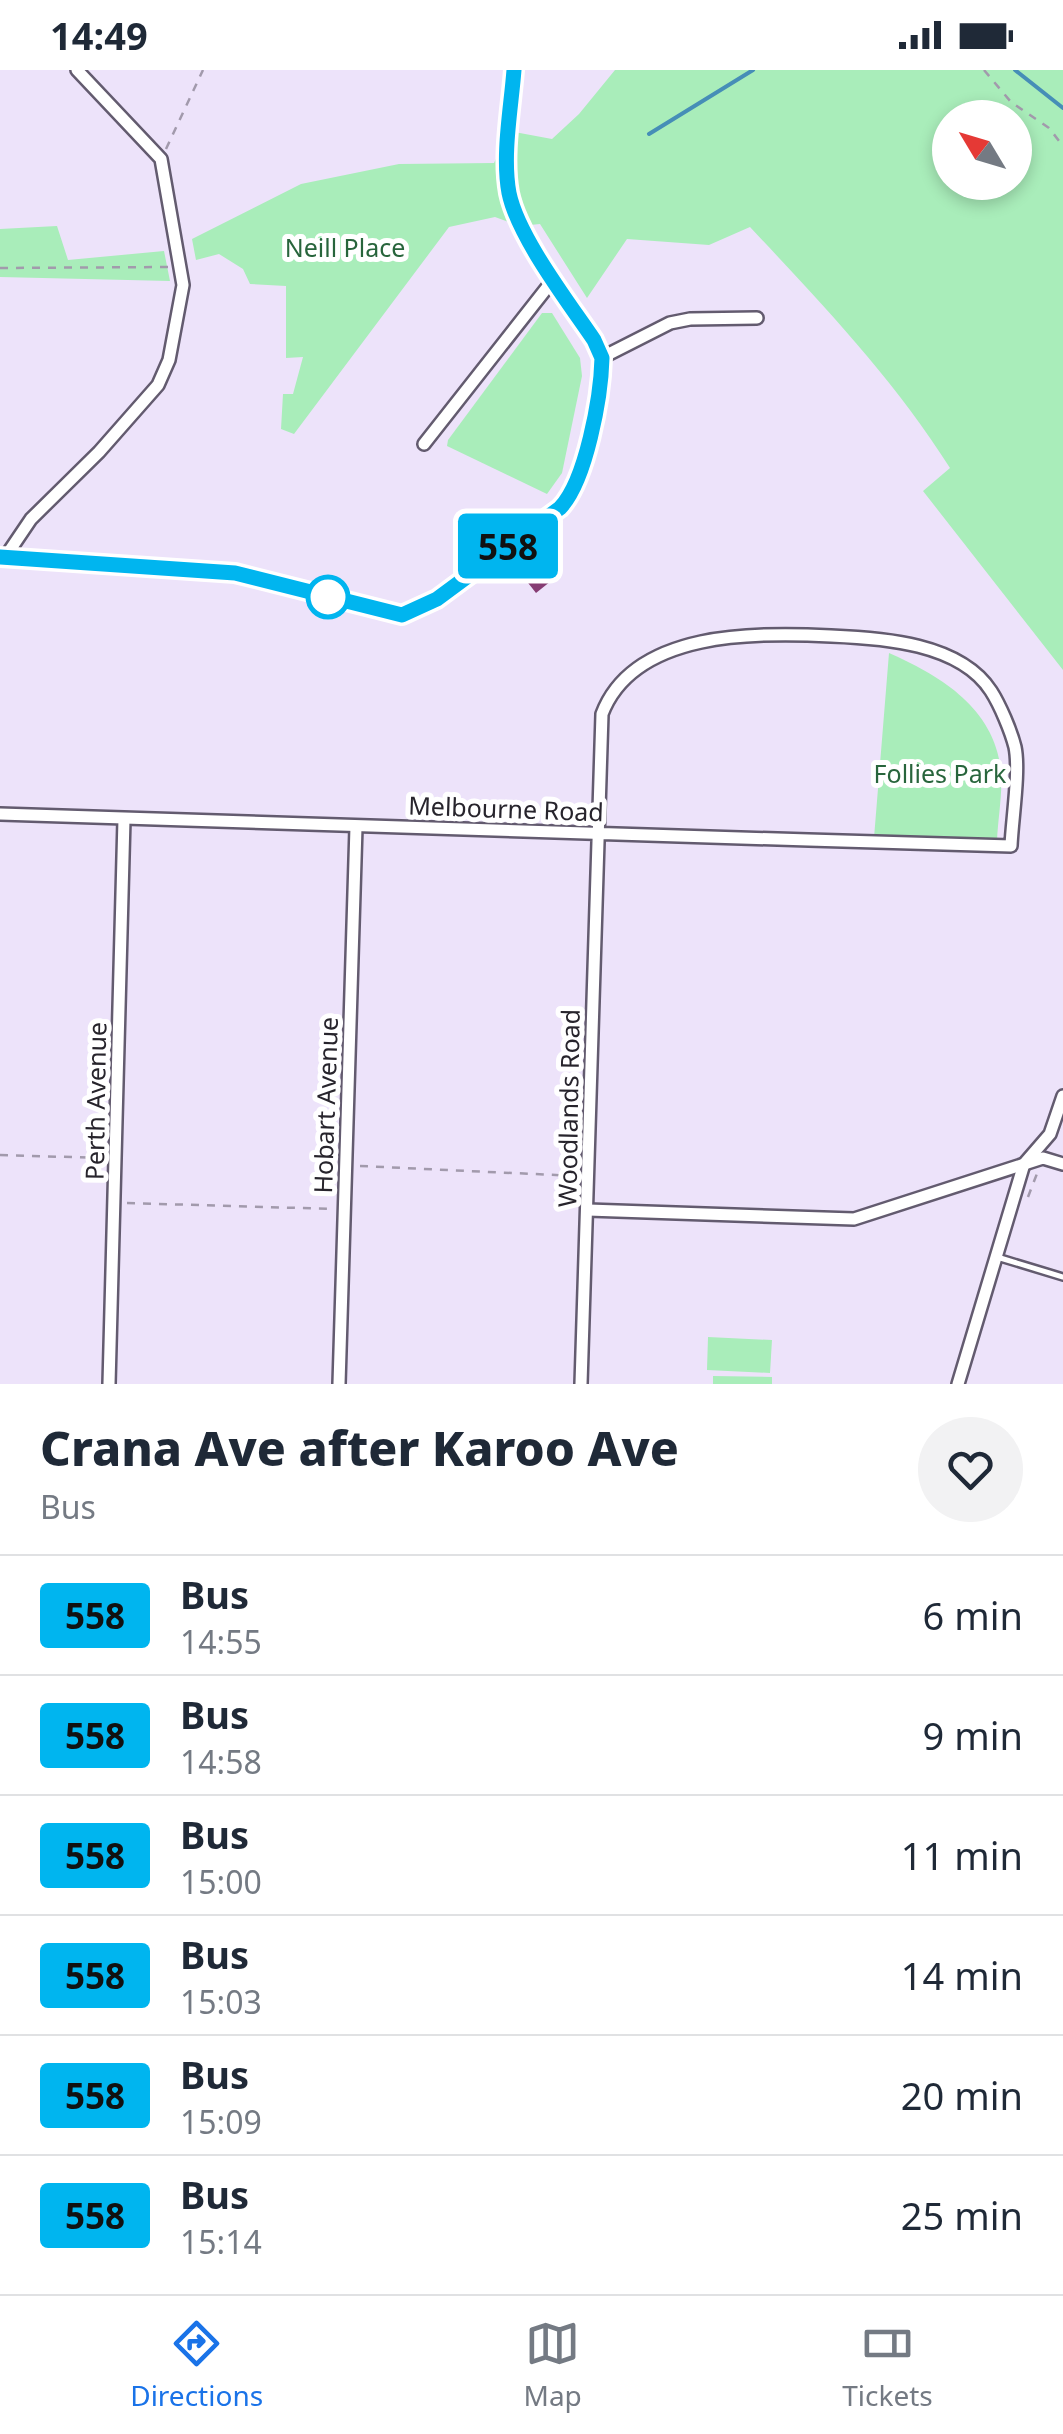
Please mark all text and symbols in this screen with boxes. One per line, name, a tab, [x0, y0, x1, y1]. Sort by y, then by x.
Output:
text: 14:49	[50, 9, 148, 61]
north arrow	[932, 100, 1032, 200]
map controls	[932, 100, 1032, 200]
park label: Neill Place	[285, 230, 405, 264]
line badge: 558	[450, 514, 566, 578]
text: 558	[478, 523, 538, 570]
unlabelled marker	[307, 576, 349, 618]
park label: Follies Park	[874, 756, 1007, 790]
street label: Melbourne Road	[408, 788, 604, 828]
street label: Woodlands Road	[549, 1009, 587, 1207]
street label: Hobart Avenue	[305, 1016, 345, 1194]
street label: Perth Avenue	[77, 1022, 113, 1180]
text: Crana Ave after Karoo Ave	[40, 1415, 679, 1480]
button: heart	[918, 1417, 1023, 1522]
text: Bus	[40, 1485, 96, 1528]
text: Bus	[180, 1568, 249, 1620]
text: 6 min	[923, 1589, 1023, 1641]
text: 558	[65, 1592, 125, 1639]
text: 14:55	[180, 1620, 262, 1663]
text: Bus	[180, 1688, 249, 1740]
text: 9 min	[923, 1709, 1023, 1761]
text: 558	[65, 1712, 125, 1759]
text: 14:58	[180, 1740, 262, 1783]
text: Bus	[180, 1808, 249, 1860]
text: 11 min	[901, 1829, 1023, 1881]
text: 558	[65, 1832, 125, 1879]
text: 15:00	[180, 1860, 262, 1903]
text: Bus	[180, 1928, 249, 1980]
text: 14 min	[901, 1949, 1023, 2001]
text: 558	[65, 1952, 125, 1999]
text: 15:03	[180, 1980, 262, 2023]
text: Bus	[180, 2048, 249, 2100]
text: 20 min	[901, 2069, 1023, 2121]
text: 558	[65, 2072, 125, 2119]
text: 15:09	[180, 2100, 262, 2143]
text: Bus	[180, 2168, 249, 2220]
text: 25 min	[901, 2189, 1023, 2241]
text: 558	[65, 2192, 125, 2239]
text: 15:14	[180, 2220, 262, 2263]
tab: Directions	[130, 2316, 263, 2414]
tab: Map	[524, 2316, 582, 2414]
tab: Tickets	[842, 2316, 933, 2414]

